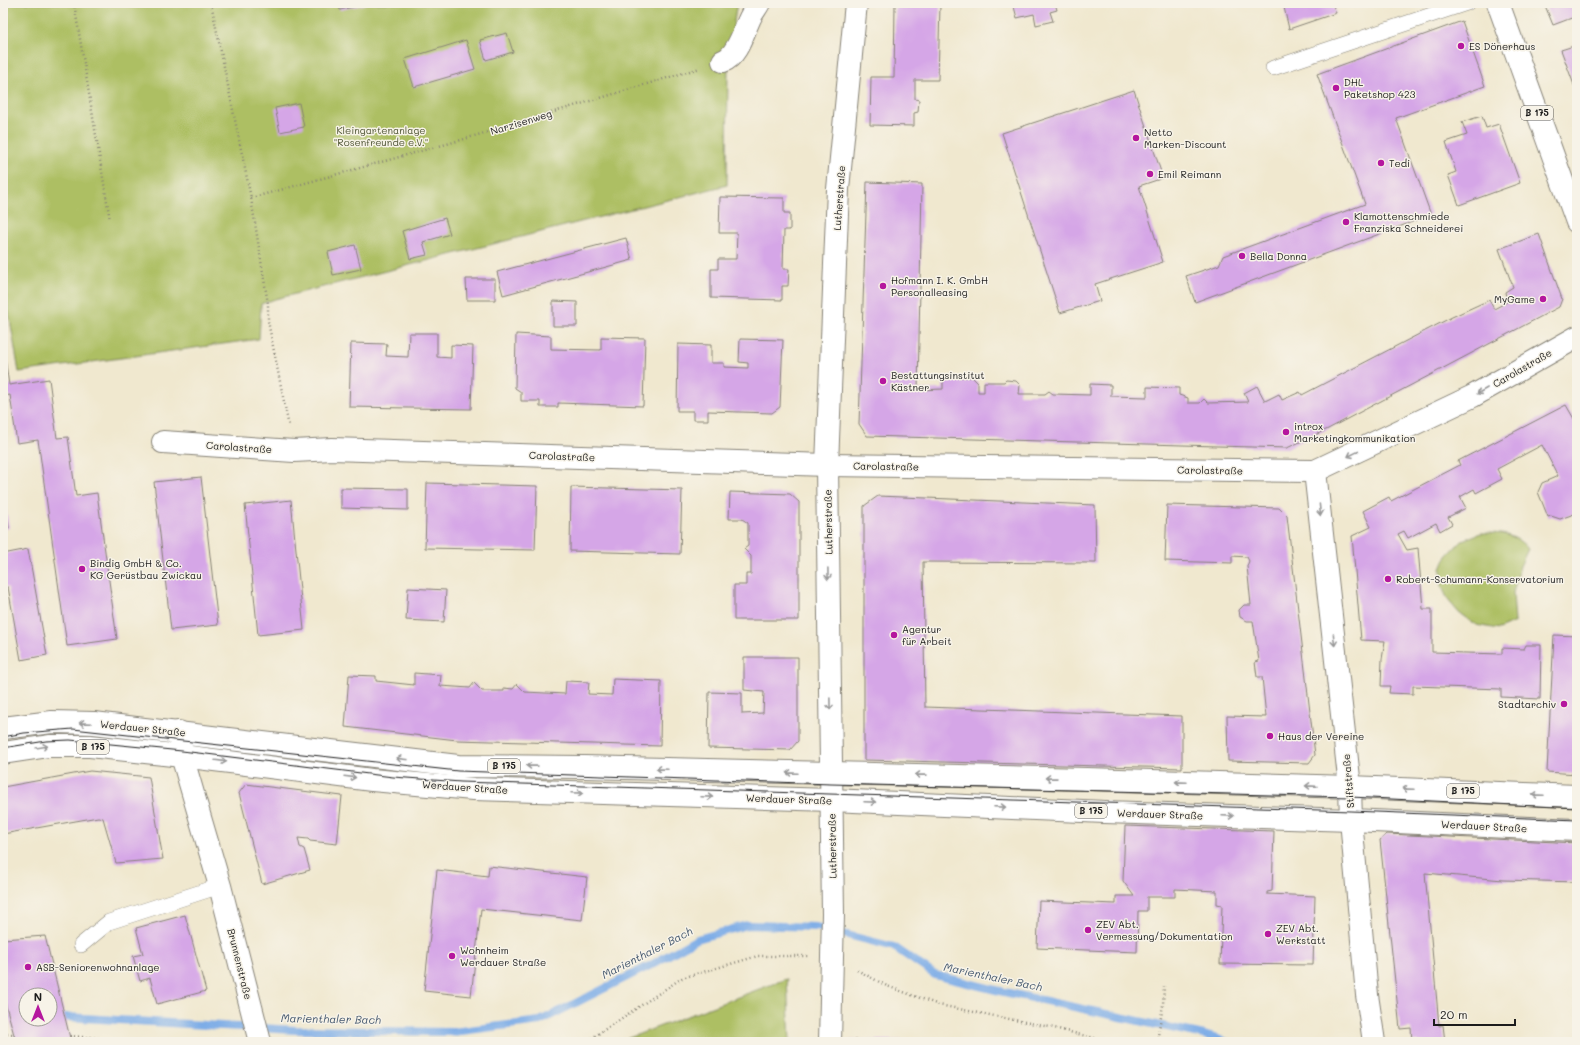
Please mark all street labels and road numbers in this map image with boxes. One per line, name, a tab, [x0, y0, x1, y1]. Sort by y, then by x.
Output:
street label: Narzisenweg	[489, 106, 554, 138]
road number: B 175	[1521, 106, 1553, 120]
street label: Lutherstraße	[830, 165, 848, 231]
street label: Carolastraße	[1490, 345, 1554, 391]
street label: Carolastraße	[206, 438, 272, 456]
street label: Carolastraße	[529, 448, 595, 464]
street label: Carolastraße	[853, 458, 919, 474]
street label: Carolastraße	[1177, 462, 1243, 478]
street label: Lutherstraße	[820, 489, 836, 555]
street label: Werdauer Straße	[99, 717, 187, 739]
road number: B 175	[77, 740, 109, 754]
street label: Stiftstraße	[1339, 753, 1357, 809]
road number: B 175	[488, 759, 520, 773]
street label: Werdauer Straße	[421, 777, 509, 797]
road number: B 175	[1447, 784, 1479, 798]
street label: Werdauer Straße	[746, 790, 832, 808]
road number: B 175	[1075, 804, 1107, 818]
street label: Werdauer Straße	[1117, 805, 1203, 823]
street label: Lutherstraße	[824, 813, 840, 879]
street label: Werdauer Straße	[1441, 817, 1527, 835]
street label: Brunnenstraße	[224, 927, 256, 1001]

